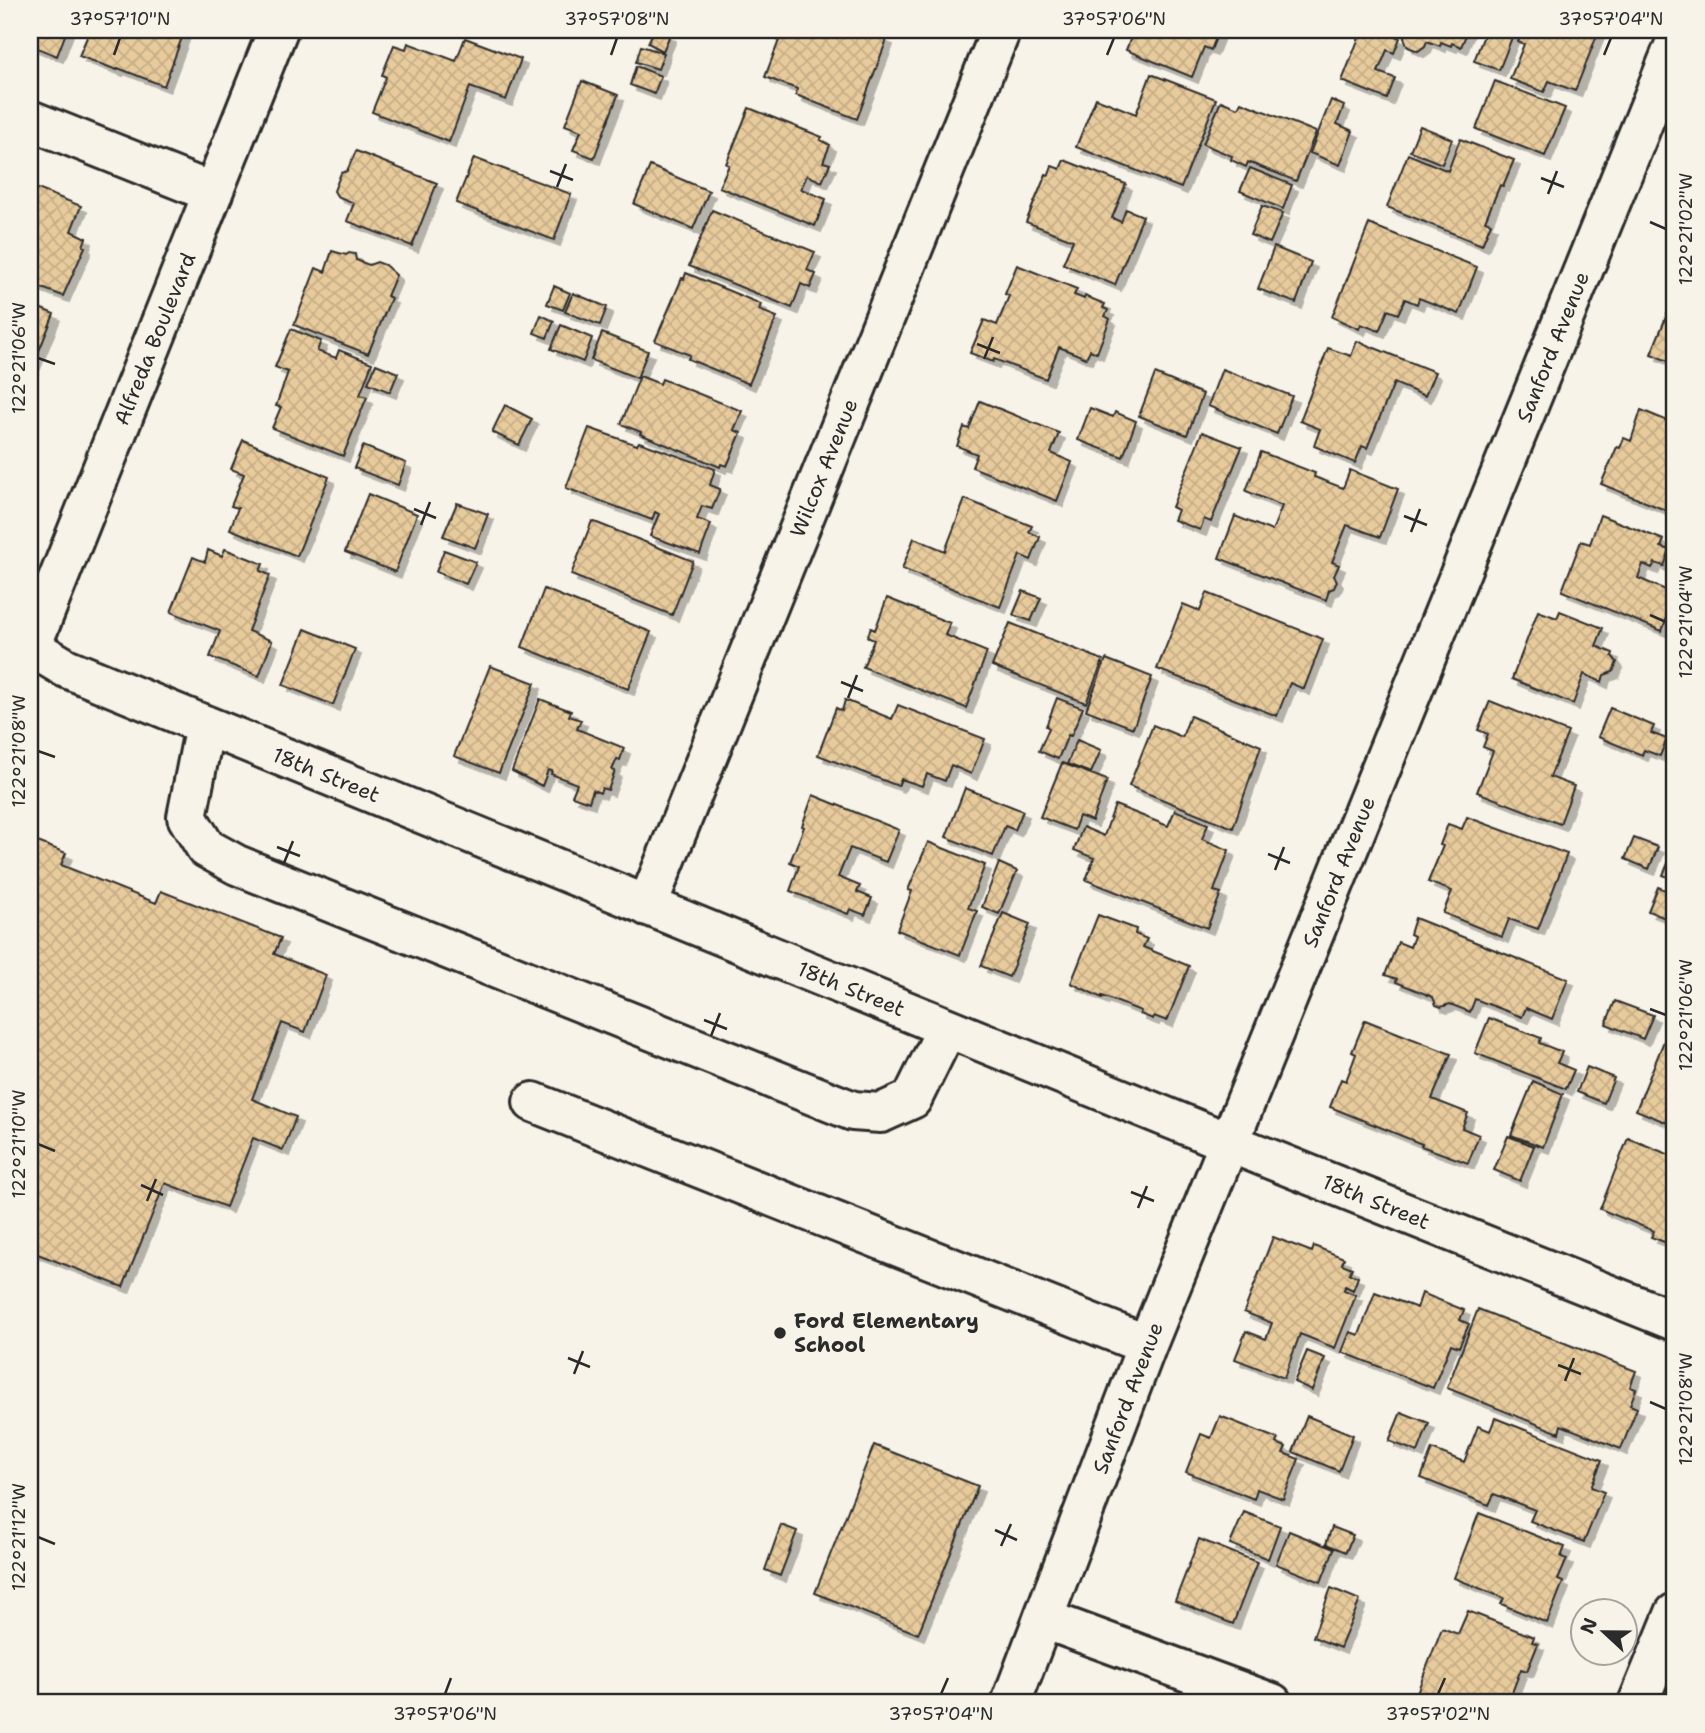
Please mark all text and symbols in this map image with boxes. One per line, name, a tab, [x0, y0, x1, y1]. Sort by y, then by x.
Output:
text: 37°57'10"N	[70, 7, 170, 31]
text: 37°57'08"N	[564, 7, 670, 31]
text: 37°57'06"N	[1062, 7, 1166, 31]
text: 37°57'04"N	[1559, 7, 1663, 31]
text: 122°21'02"W	[1674, 173, 1698, 285]
street label: Alfreda Boulevard	[108, 249, 202, 429]
street label: Sanford Avenue	[1510, 267, 1596, 427]
text: 122°21'06"W	[7, 302, 31, 414]
street label: Wilcox Avenue	[783, 395, 865, 541]
text: 122°21'04"W	[1674, 566, 1698, 678]
text: 122°21'08"W	[7, 694, 31, 808]
street label: 18th Street	[268, 741, 384, 809]
street label: Sanford Avenue	[1296, 792, 1382, 952]
street label: 18th Street	[793, 955, 909, 1023]
text: 122°21'06"W	[1674, 959, 1698, 1071]
text: 122°21'10"W	[7, 1090, 31, 1198]
street label: 18th Street	[1318, 1168, 1434, 1236]
place label: Ford Elementary School	[794, 1307, 979, 1359]
street label: Sanford Avenue	[1086, 1318, 1170, 1478]
marker: Ford Elementary School	[772, 1325, 788, 1341]
text: 122°21'08"W	[1674, 1352, 1698, 1466]
text: 122°21'12"W	[7, 1483, 31, 1591]
north arrow	[1568, 1596, 1638, 1666]
text: N	[1574, 1614, 1603, 1637]
text: 37°57'06"N	[393, 1702, 497, 1726]
text: 37°57'04"N	[889, 1702, 993, 1726]
text: 37°57'02"N	[1386, 1702, 1490, 1726]

